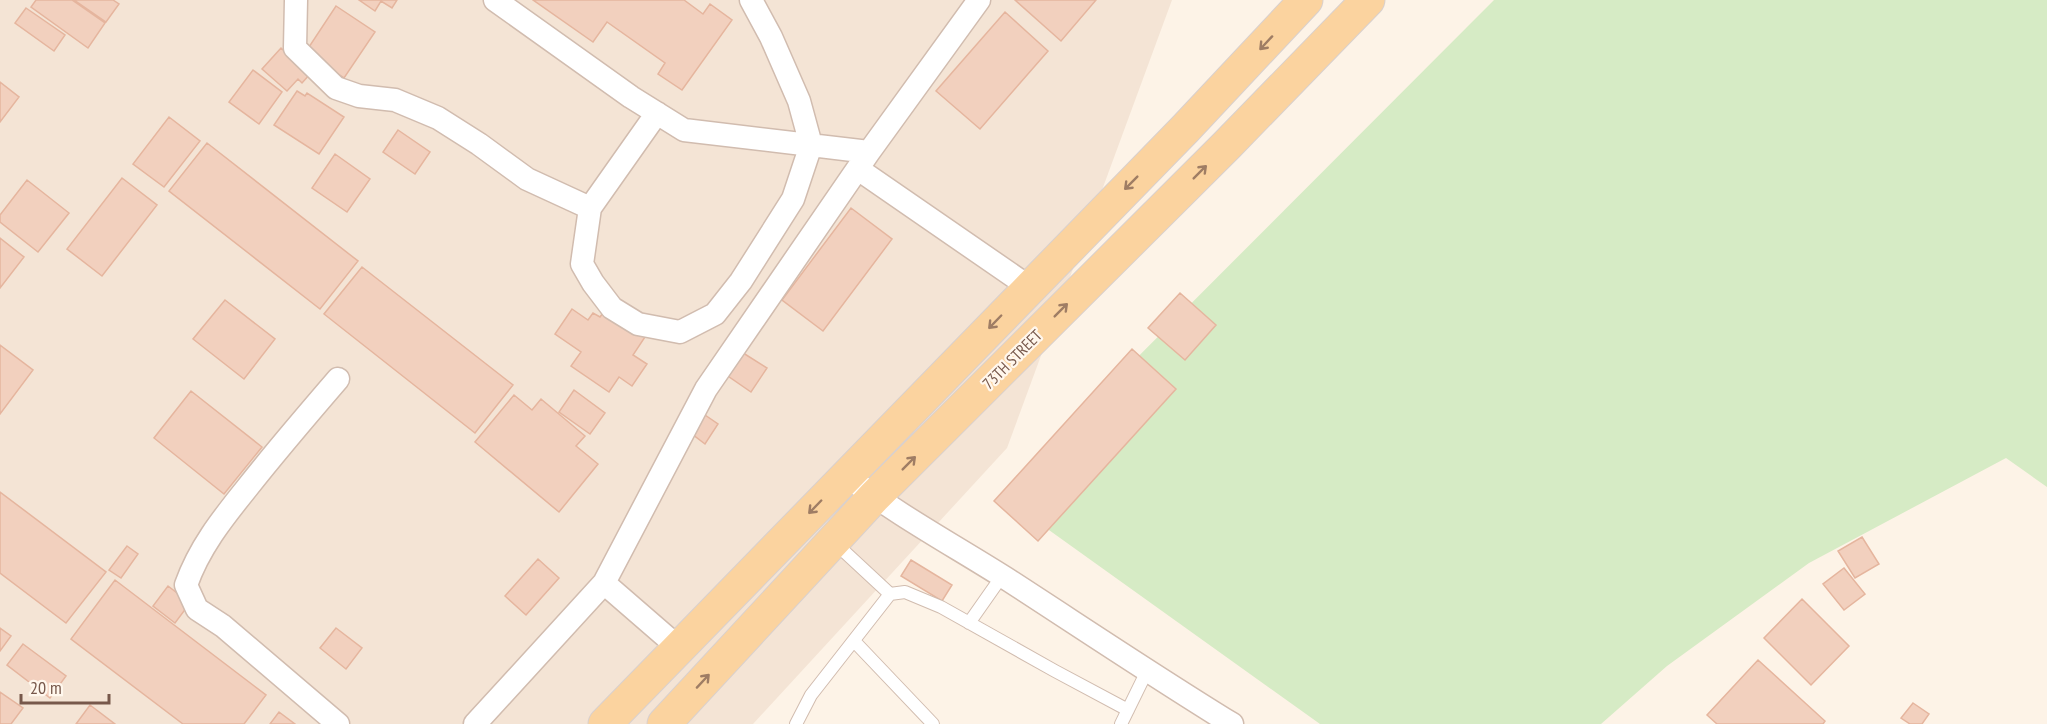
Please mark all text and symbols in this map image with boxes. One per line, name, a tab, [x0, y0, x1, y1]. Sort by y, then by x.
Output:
one-way arrow	[1259, 35, 1273, 50]
one-way arrow	[1192, 165, 1207, 179]
one-way arrow	[1124, 176, 1139, 191]
one-way arrow	[1054, 302, 1069, 317]
one-way arrow	[987, 315, 1002, 330]
street label: 73TH STREET	[978, 325, 1046, 393]
one-way arrow	[901, 455, 916, 470]
one-way arrow	[807, 500, 822, 515]
scale bar	[21, 667, 110, 705]
one-way arrow	[696, 674, 710, 689]
text: 20 m	[30, 676, 62, 699]

